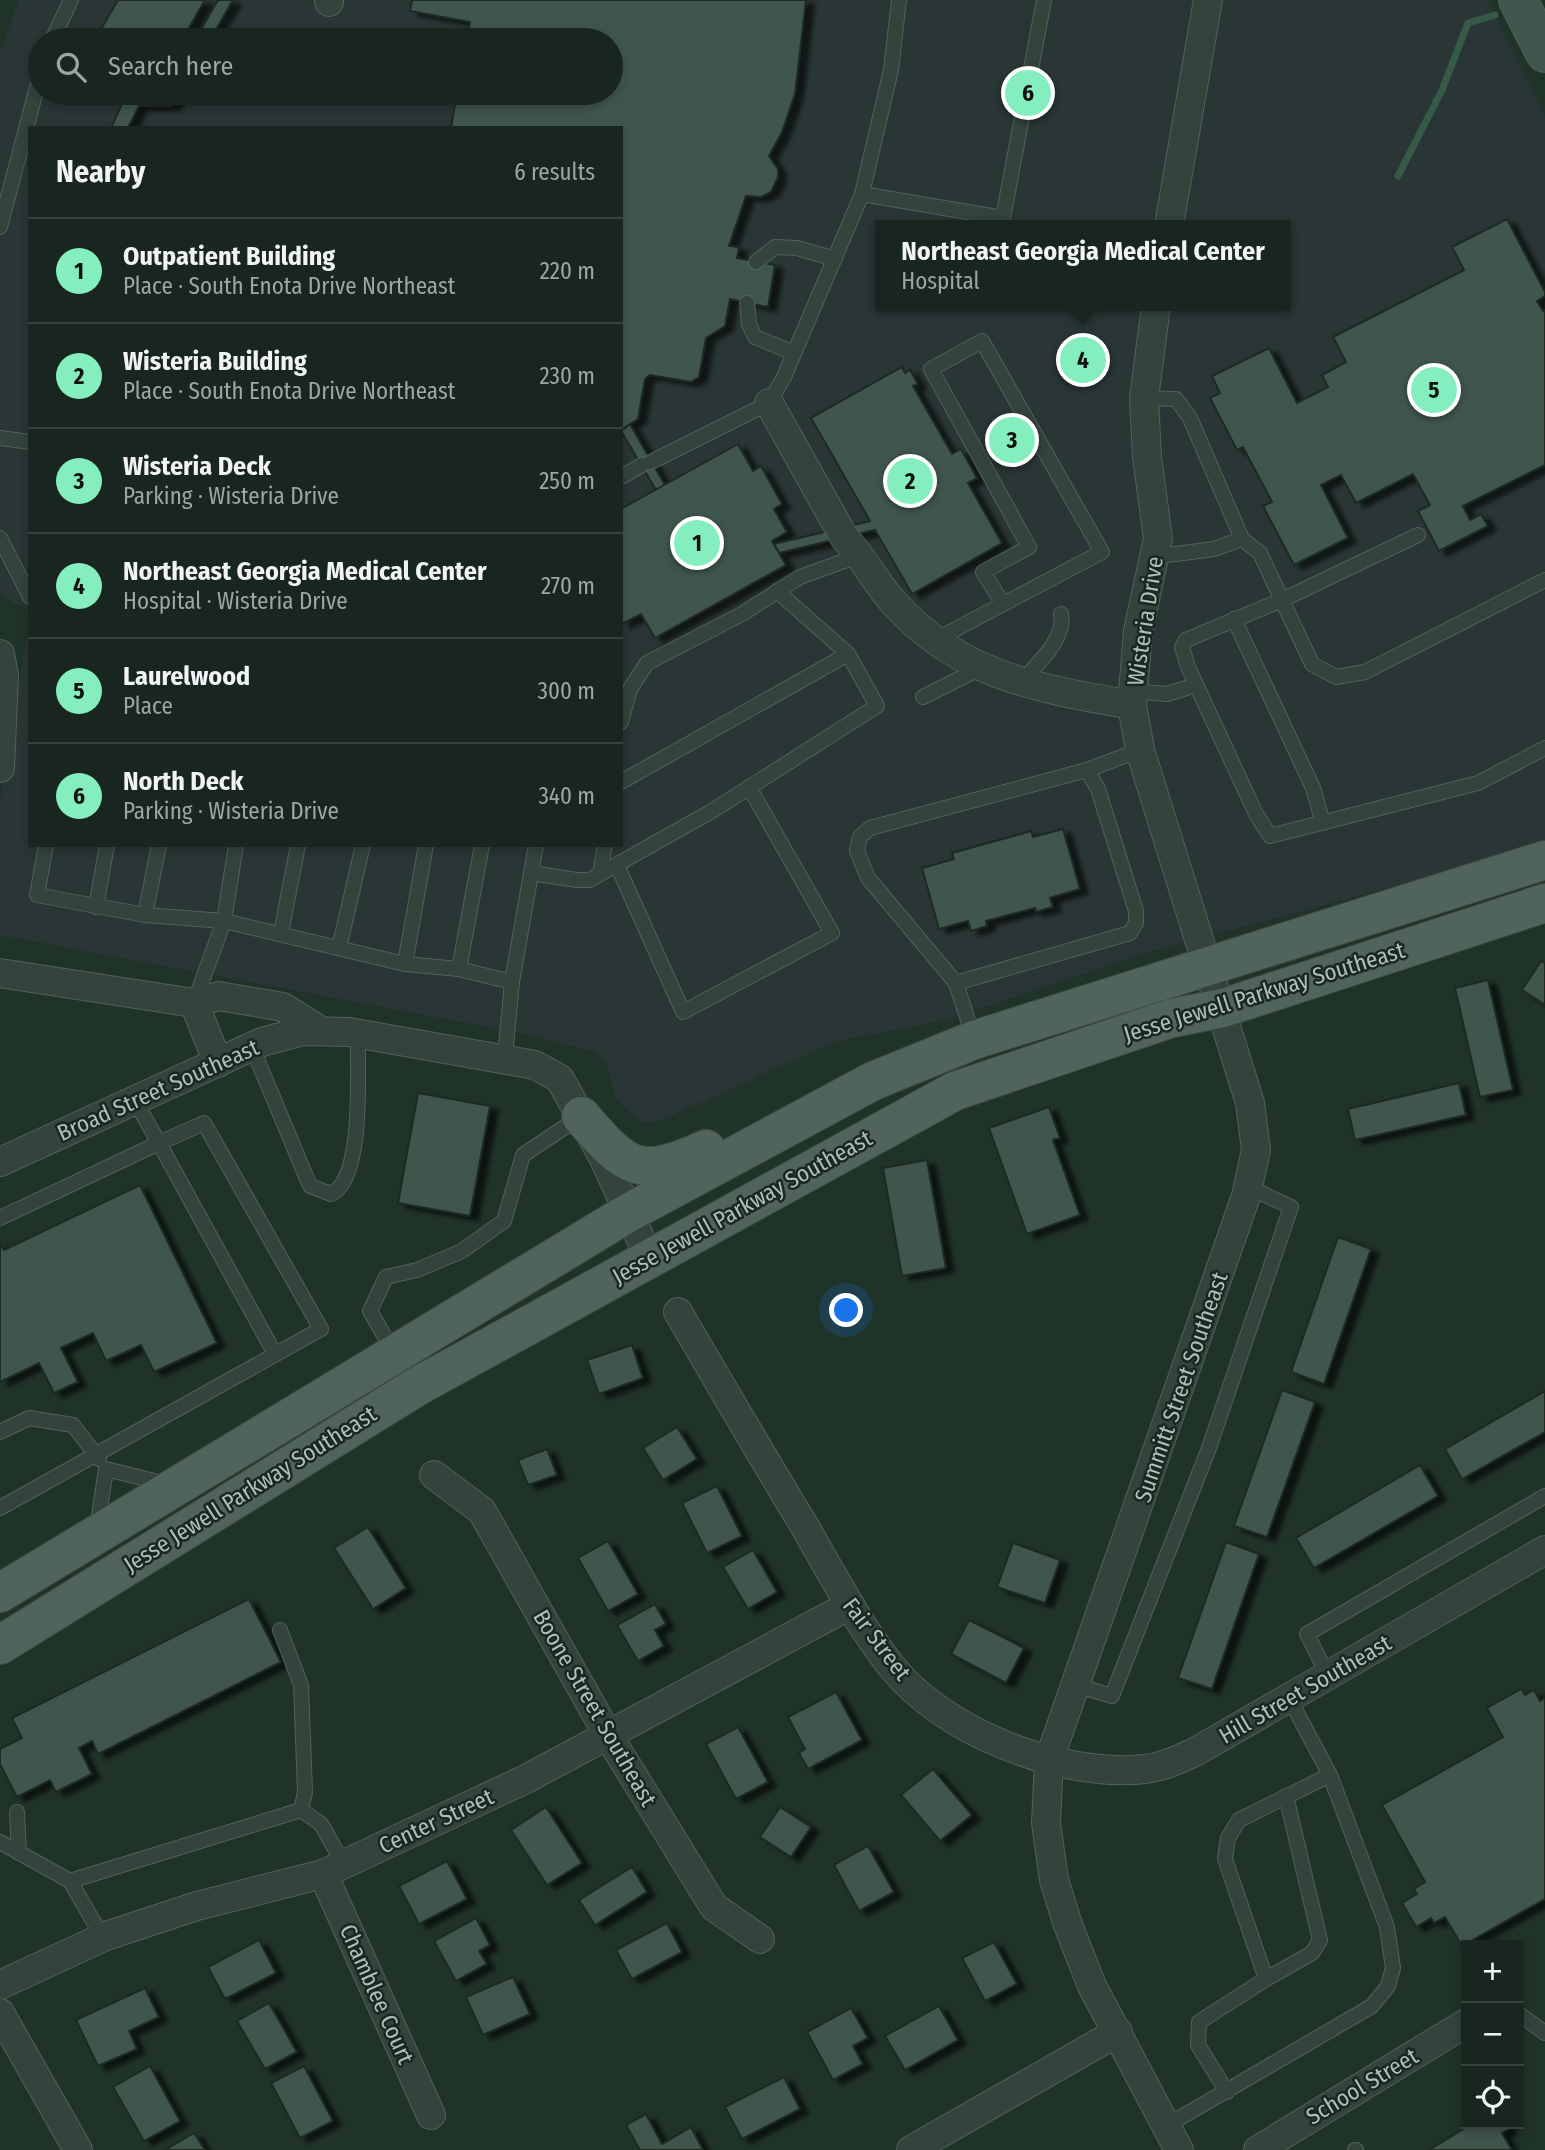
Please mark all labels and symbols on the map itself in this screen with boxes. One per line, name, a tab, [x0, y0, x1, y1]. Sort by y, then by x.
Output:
pin: 6	[1005, 67, 1051, 119]
pin: 4	[1060, 334, 1106, 386]
pin: 5	[1411, 364, 1457, 416]
pin: 3	[989, 414, 1035, 466]
pin: 2	[887, 455, 933, 507]
pin: 1	[674, 517, 720, 569]
street label: Wisteria Drive	[1121, 554, 1169, 688]
street label: Jesse Jewell Parkway Southeast	[1120, 936, 1408, 1048]
street label: Broad Street Southeast	[53, 1033, 264, 1147]
street label: Jesse Jewell Parkway Southeast	[607, 1124, 877, 1290]
street label: Summitt Street Southeast	[1128, 1268, 1234, 1506]
your location	[829, 1293, 863, 1327]
street label: Jesse Jewell Parkway Southeast	[119, 1399, 382, 1578]
street label: Fair Street	[837, 1592, 917, 1686]
street label: Boone Street Southeast	[527, 1605, 663, 1812]
street label: Hill Street Southeast	[1214, 1628, 1396, 1750]
street label: Center Street	[374, 1782, 498, 1860]
street label: Chamblee Court	[334, 1920, 420, 2069]
street label: School Street	[1301, 2041, 1423, 2130]

